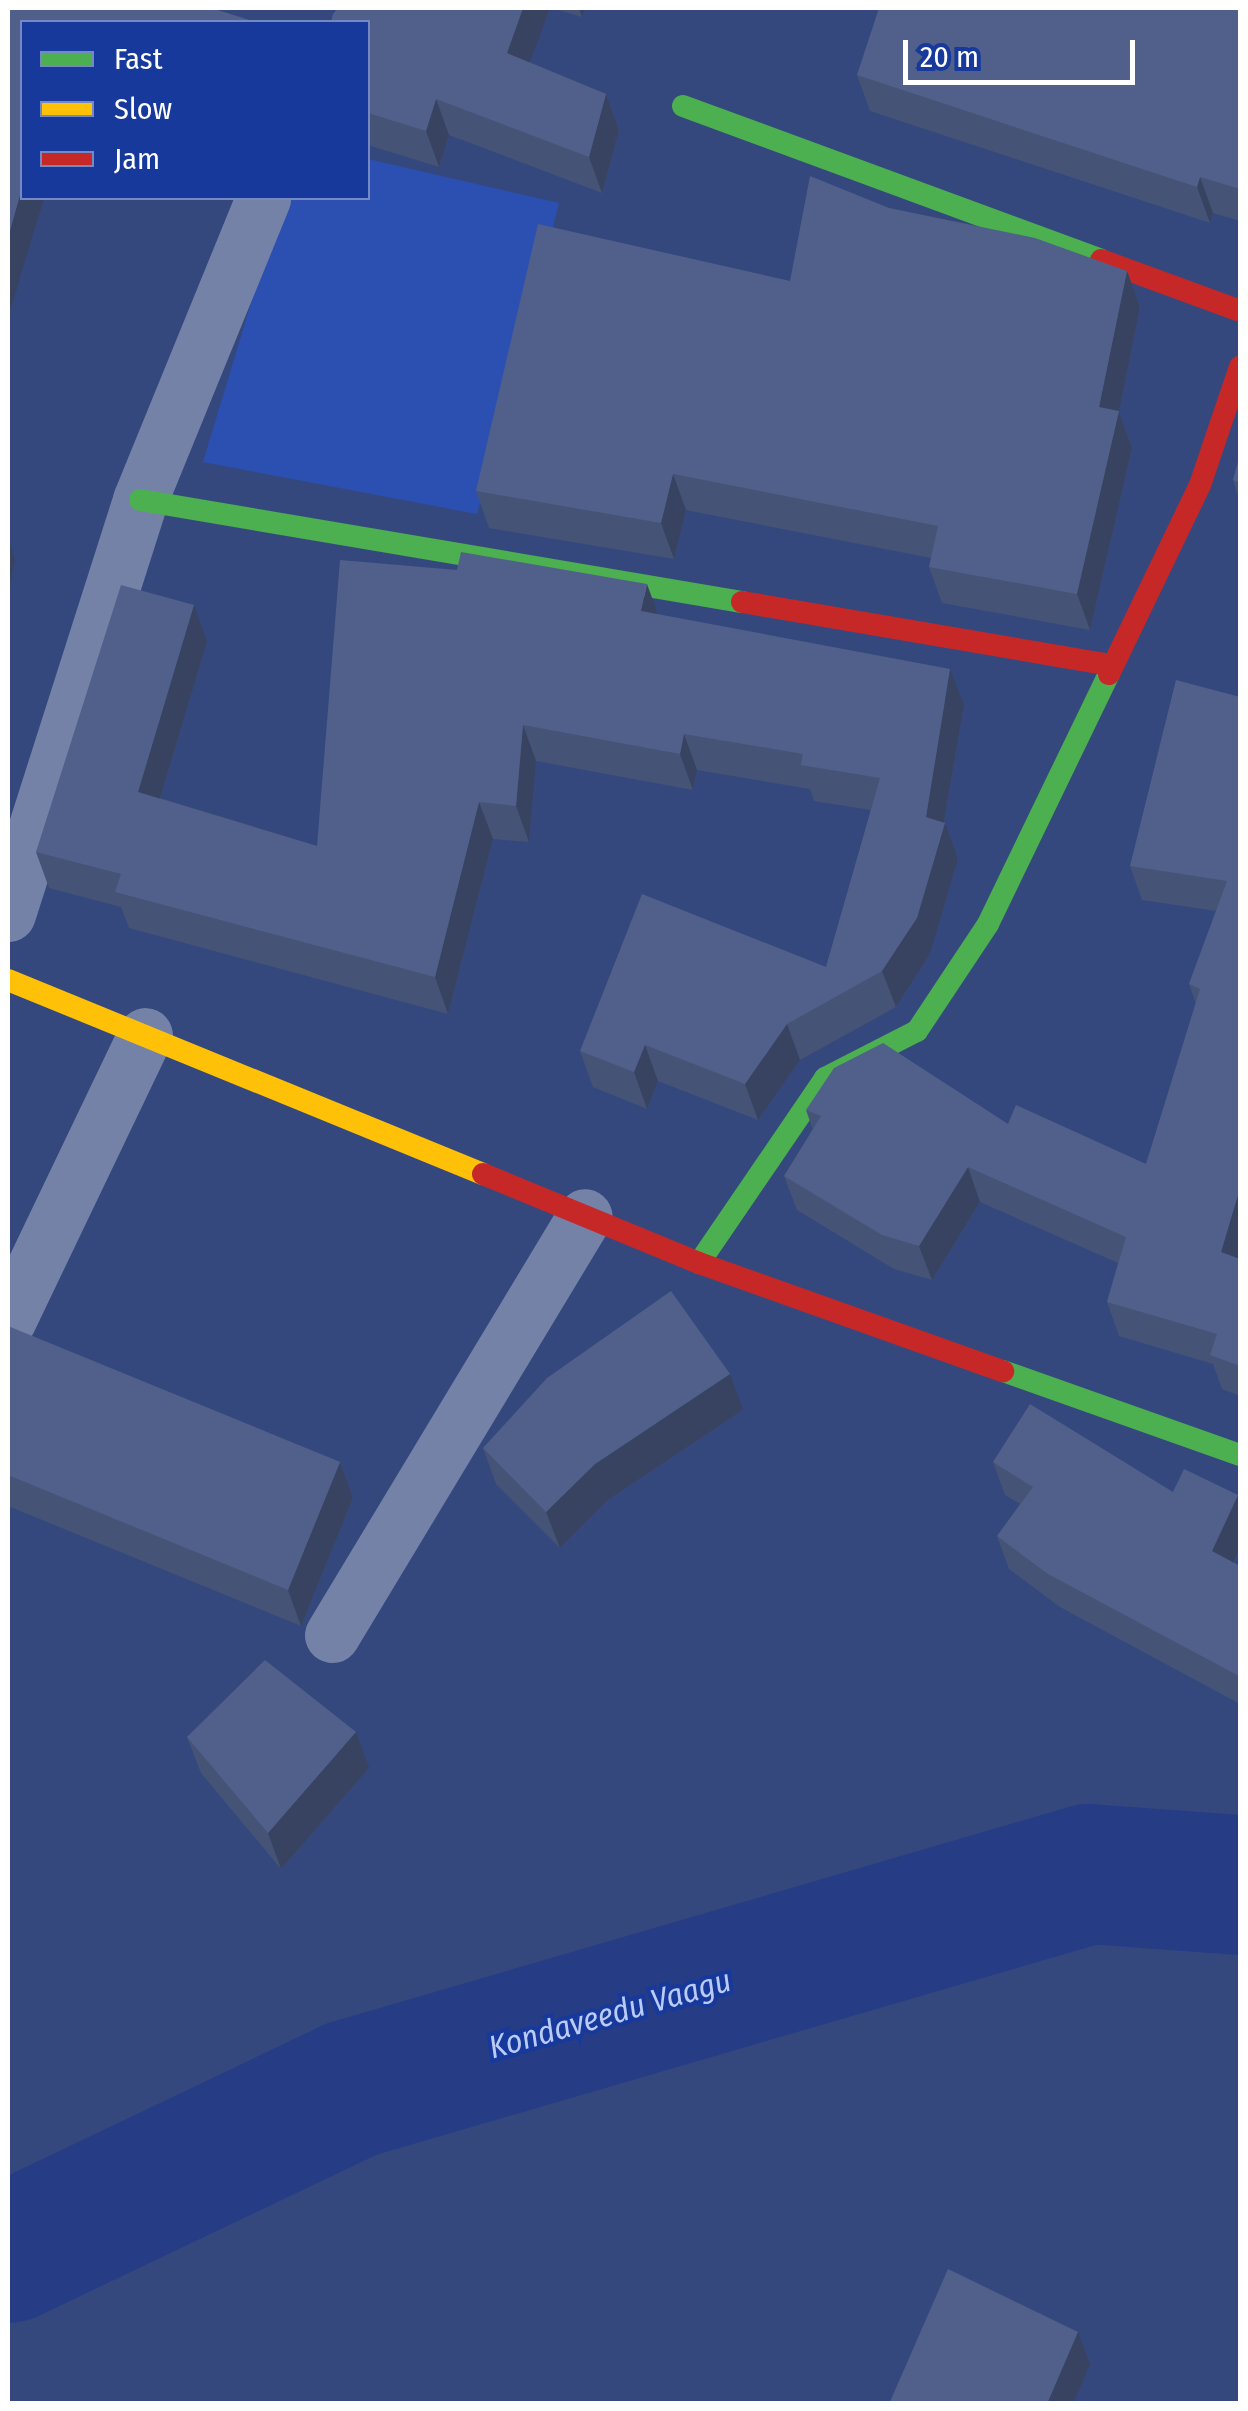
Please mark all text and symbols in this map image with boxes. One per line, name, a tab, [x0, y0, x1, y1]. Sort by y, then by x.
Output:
legend	[20, 20, 370, 200]
scale bar	[908, 20, 1140, 82]
text: 20 m	[920, 39, 979, 75]
text: Fast	[114, 41, 162, 77]
text: Slow	[114, 91, 172, 127]
text: Jam	[114, 141, 160, 177]
water label: Kondaveedu Vaagu	[484, 1961, 736, 2067]

